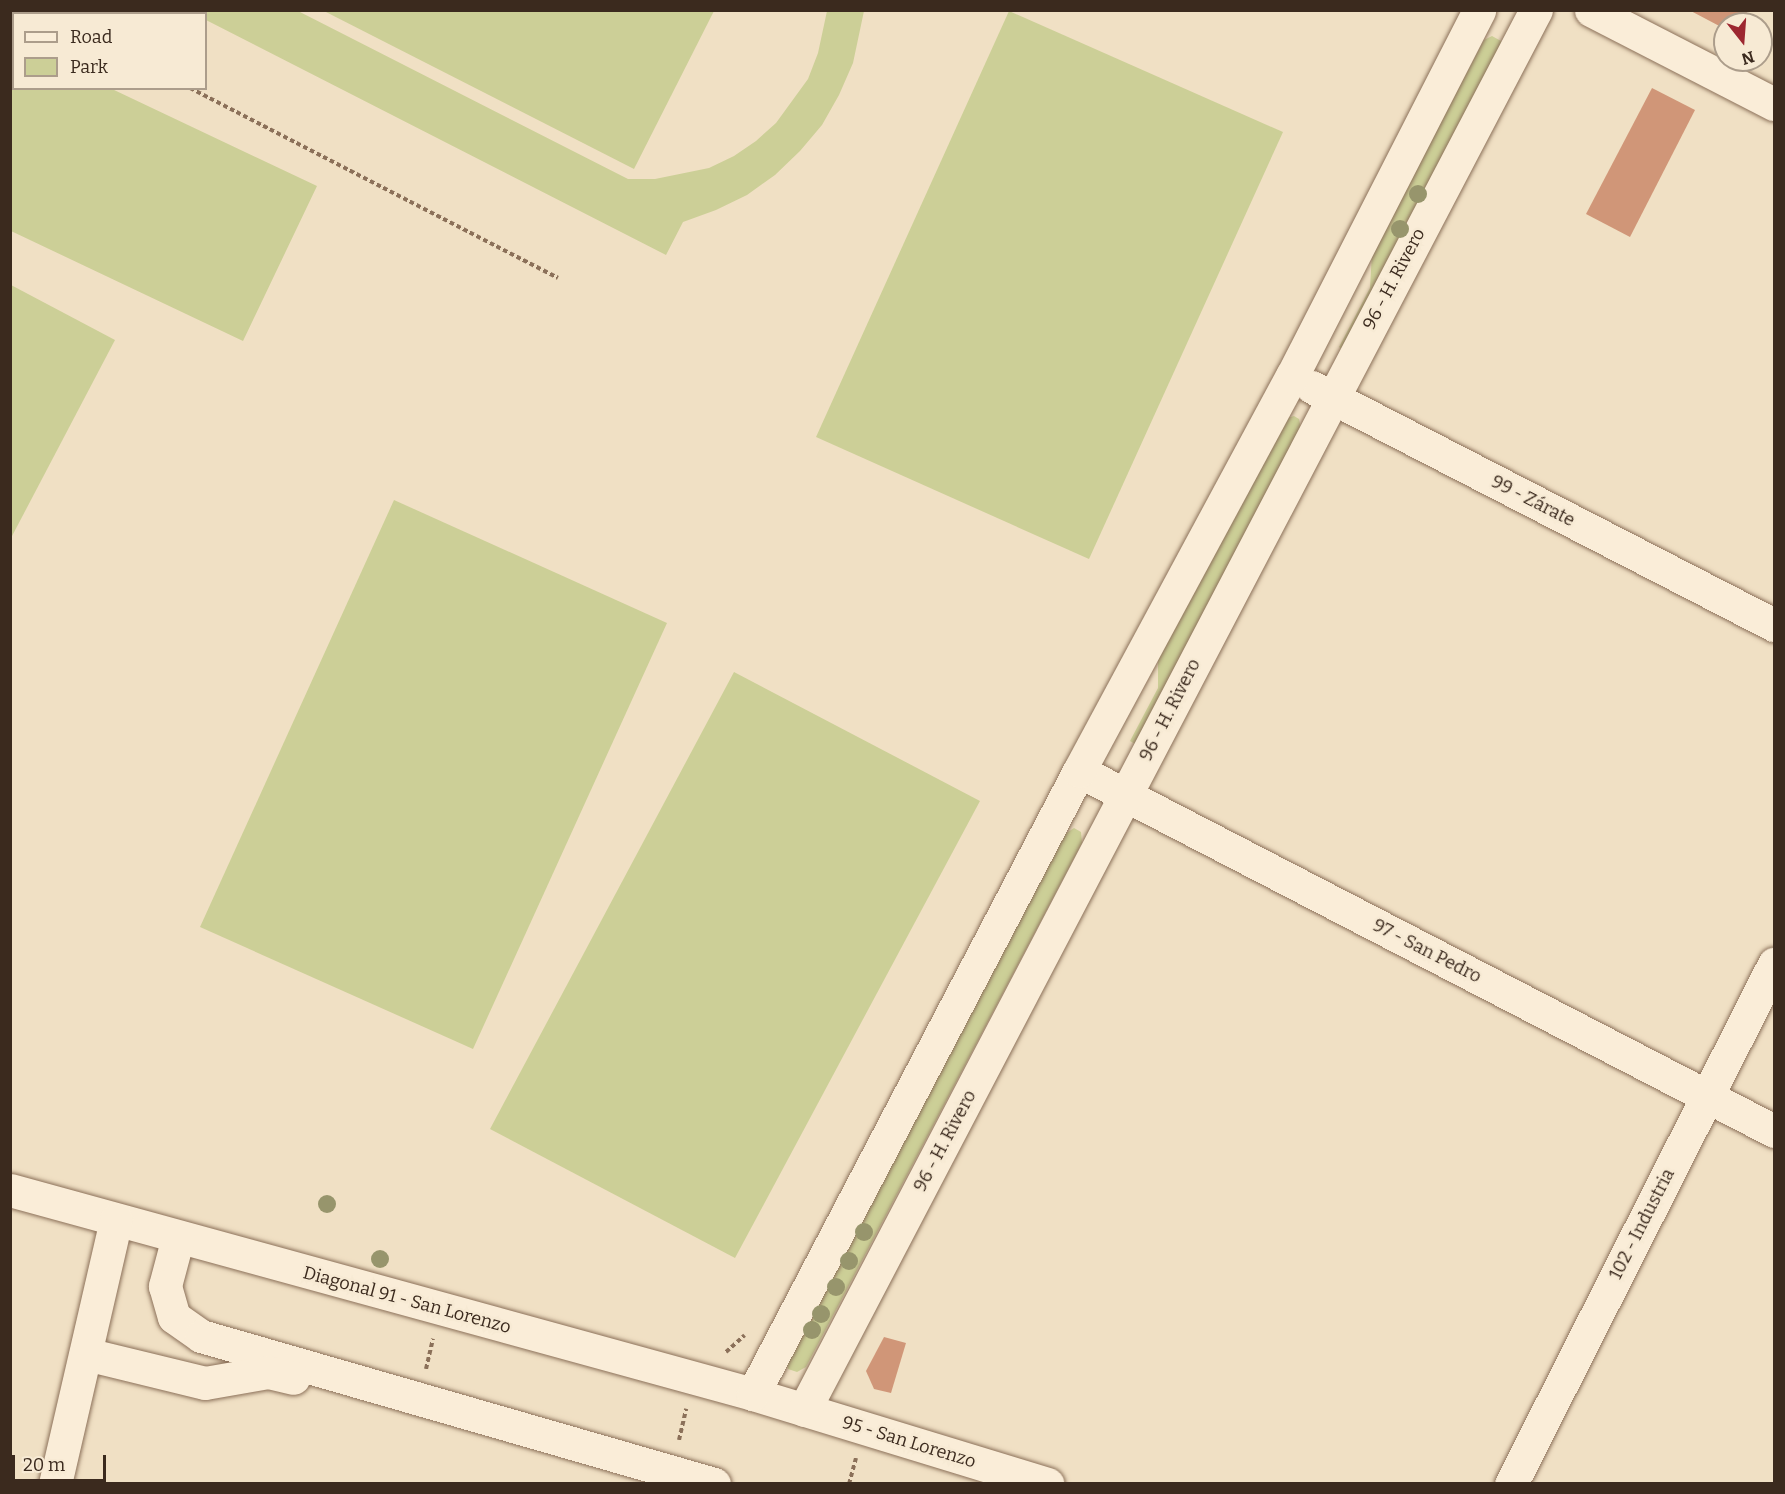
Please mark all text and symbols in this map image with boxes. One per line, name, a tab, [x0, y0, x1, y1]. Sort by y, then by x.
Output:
legend	[12, 12, 207, 90]
north arrow	[1713, 12, 1773, 72]
text: Road	[70, 26, 112, 48]
text: N	[1739, 47, 1757, 69]
text: Park	[70, 56, 108, 78]
street label: 96 - H. Rivero	[1358, 225, 1430, 333]
street label: 99 - Zárate	[1488, 471, 1578, 531]
street label: 96 - H. Rivero	[1135, 655, 1205, 765]
street label: 97 - San Pedro	[1369, 914, 1485, 988]
street label: 96 - H. Rivero	[909, 1087, 981, 1195]
street label: 102 - Industria	[1605, 1165, 1679, 1283]
street label: Diagonal 91 - San Lorenzo	[301, 1262, 513, 1338]
street label: 95 - San Lorenzo	[840, 1411, 978, 1473]
scale bar	[15, 1443, 110, 1481]
text: 20 m	[23, 1454, 65, 1476]

